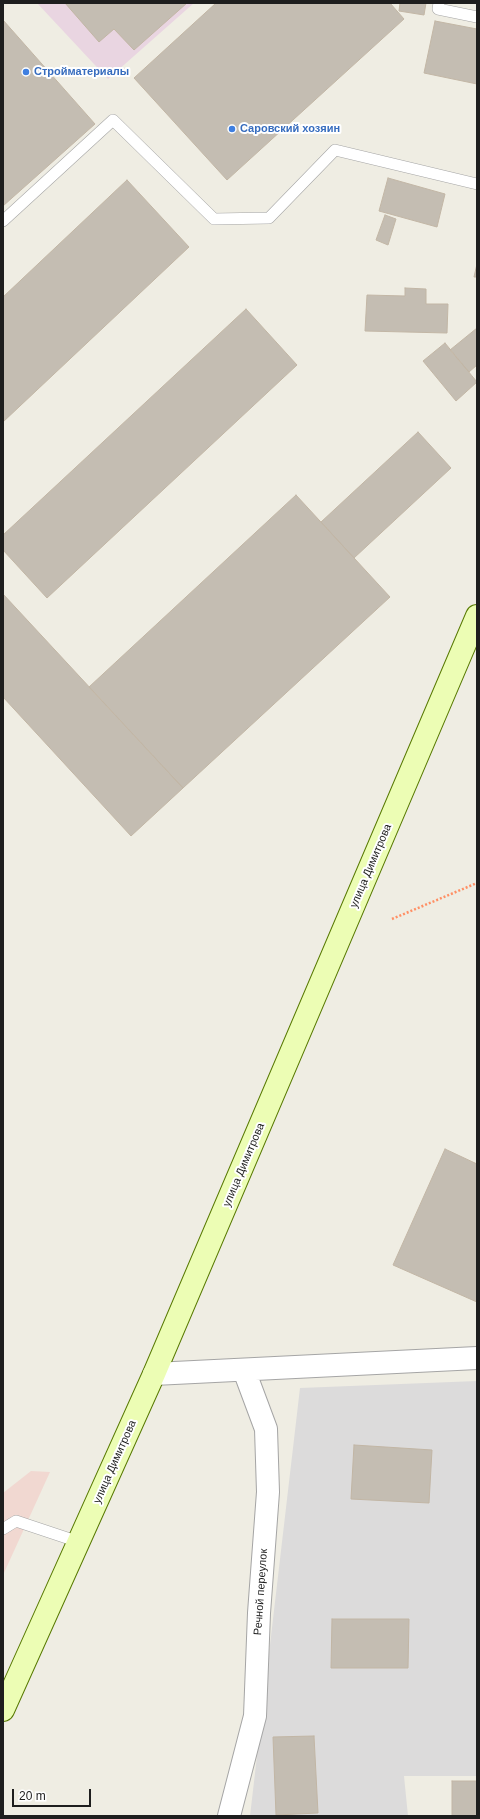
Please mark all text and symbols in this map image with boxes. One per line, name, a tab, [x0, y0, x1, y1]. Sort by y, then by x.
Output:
place label: Стройматериалы	[34, 65, 129, 79]
marker: Стройматериалы	[21, 67, 31, 77]
place label: Саровский хозяин	[240, 122, 340, 136]
marker: Саровский хозяин	[227, 124, 237, 134]
street label: улица Димитрова	[347, 822, 395, 910]
street label: улица Димитрова	[220, 1121, 268, 1209]
street label: улица Димитрова	[91, 1418, 139, 1506]
street label: Речной переулок	[251, 1548, 271, 1636]
scale bar	[14, 1781, 93, 1807]
text: 20 m	[19, 1789, 46, 1803]

